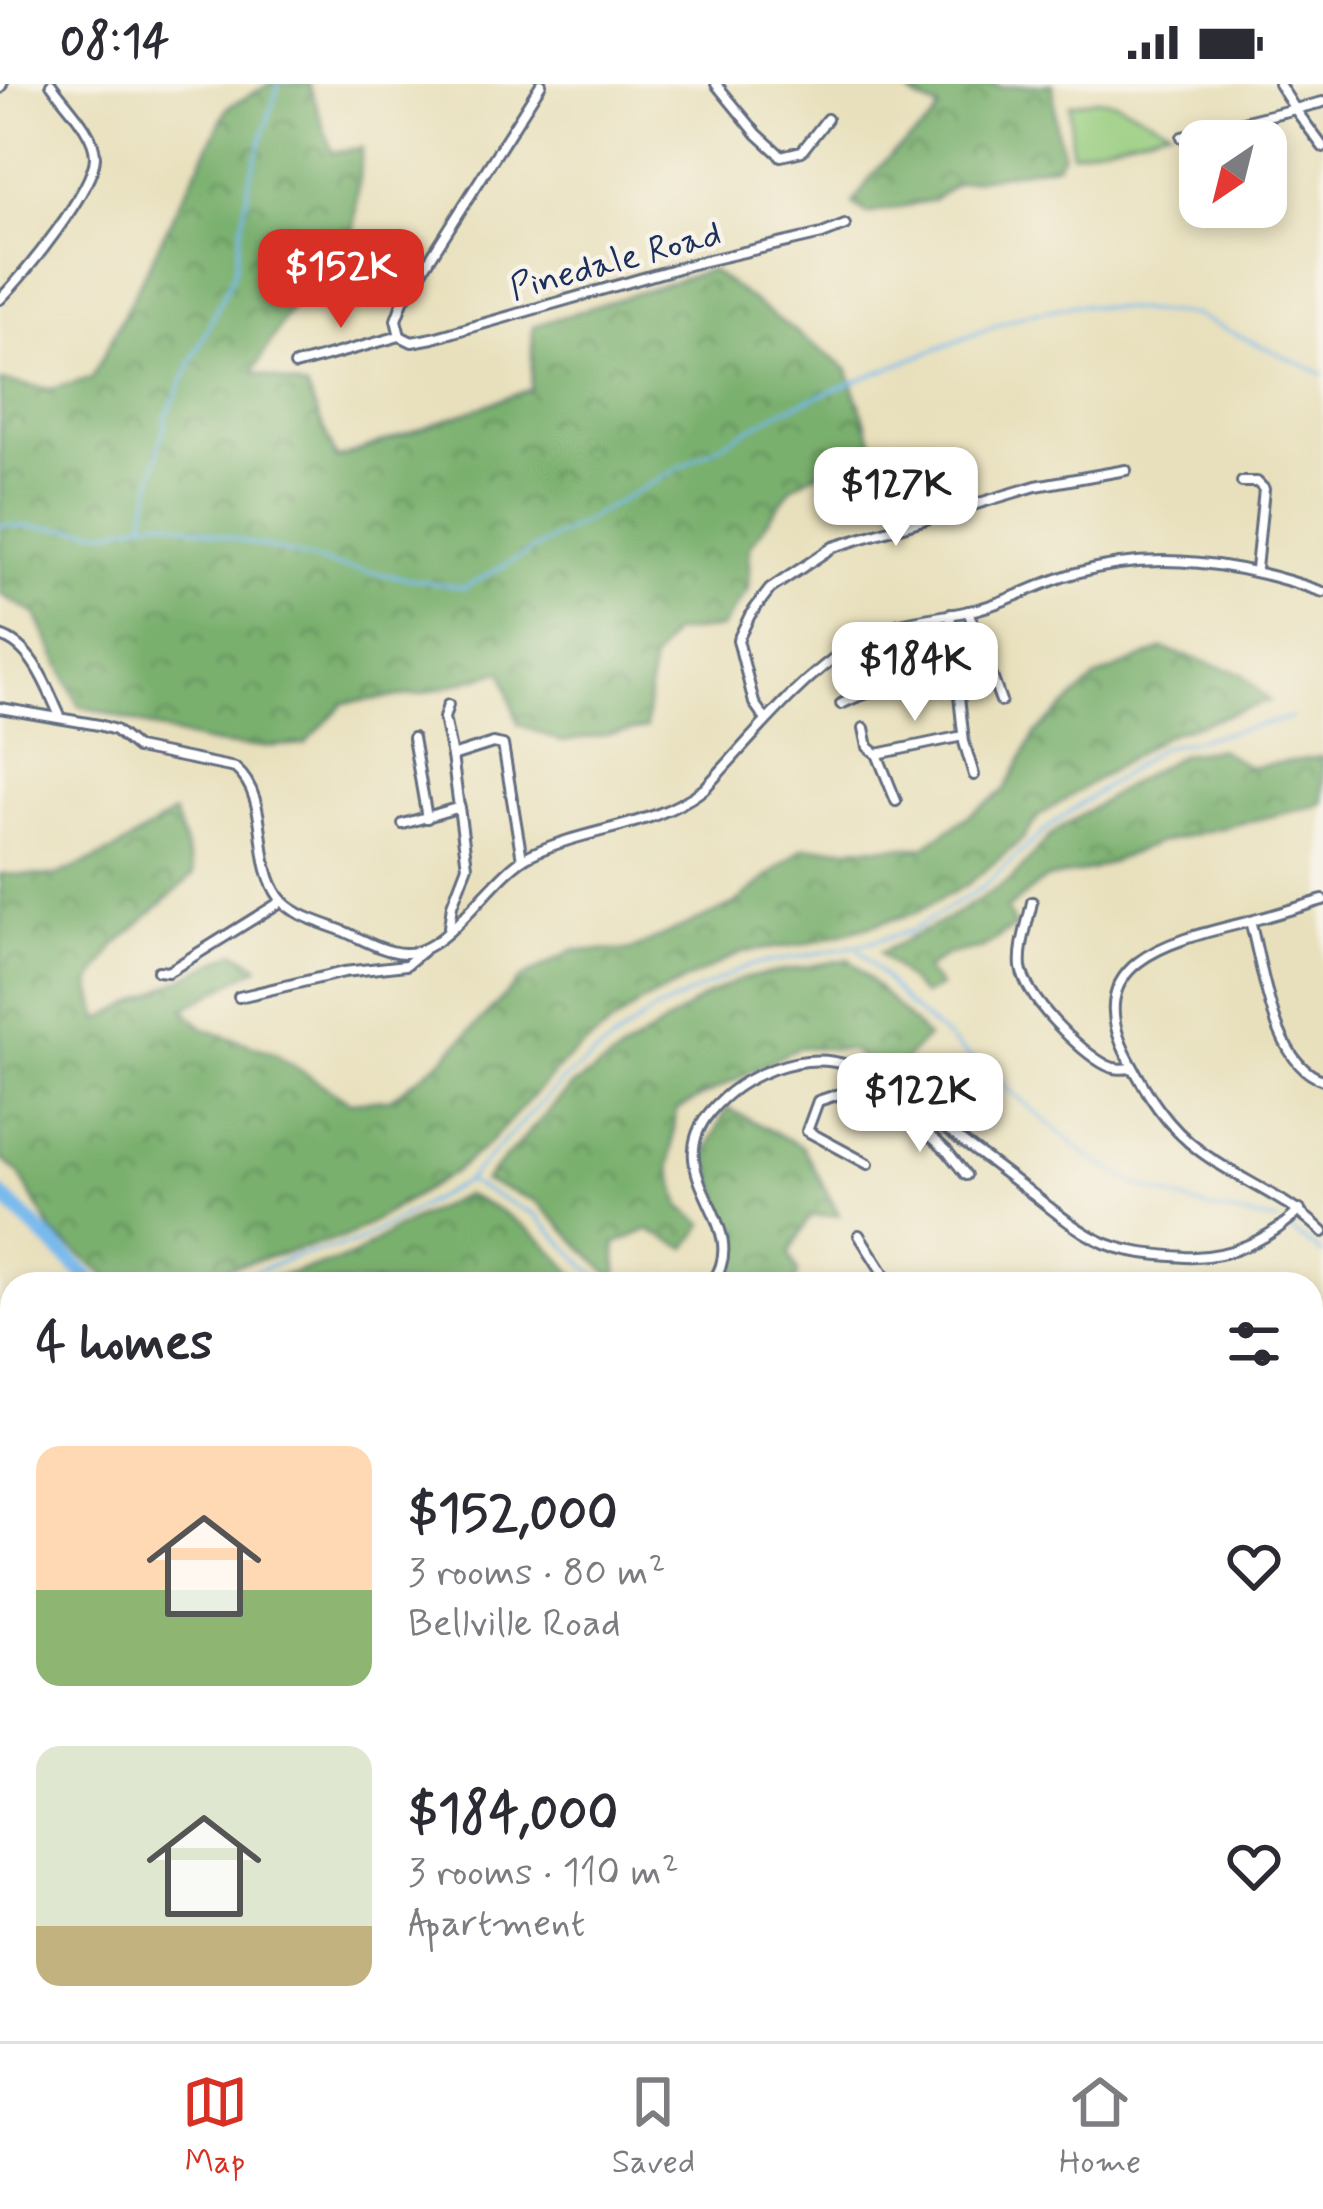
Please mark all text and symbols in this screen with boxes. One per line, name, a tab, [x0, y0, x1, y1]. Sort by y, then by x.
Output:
text: 08:14	[60, 13, 169, 72]
north arrow	[1179, 120, 1287, 228]
map controls	[1179, 120, 1287, 228]
street label: Pinedale Road	[505, 212, 727, 313]
pin: $152K	[257, 229, 425, 331]
text: $152K	[285, 242, 397, 293]
pin: $127K	[812, 447, 980, 549]
text: $127K	[841, 460, 951, 511]
pin: $184K	[831, 622, 999, 724]
text: $184K	[859, 635, 971, 686]
pin: $122K	[836, 1053, 1004, 1155]
text: $122K	[864, 1066, 976, 1117]
text: 4 homes	[36, 1311, 213, 1377]
icon: filters	[1221, 1311, 1287, 1377]
text: $152,000	[408, 1482, 618, 1548]
icon: home	[132, 1494, 276, 1638]
icon: heart	[1221, 1533, 1287, 1599]
text: 3 rooms · 80 m²	[408, 1548, 666, 1599]
text: Bellville Road	[408, 1599, 621, 1650]
text: $184,000	[408, 1782, 618, 1848]
icon: home	[132, 1794, 276, 1938]
icon: heart	[1221, 1833, 1287, 1899]
text: 3 rooms · 110 m²	[408, 1848, 679, 1899]
text: Apartment	[408, 1899, 585, 1950]
tab: Map	[182, 2069, 248, 2185]
tab: Saved	[612, 2069, 695, 2185]
tab: Home	[1059, 2069, 1141, 2185]

